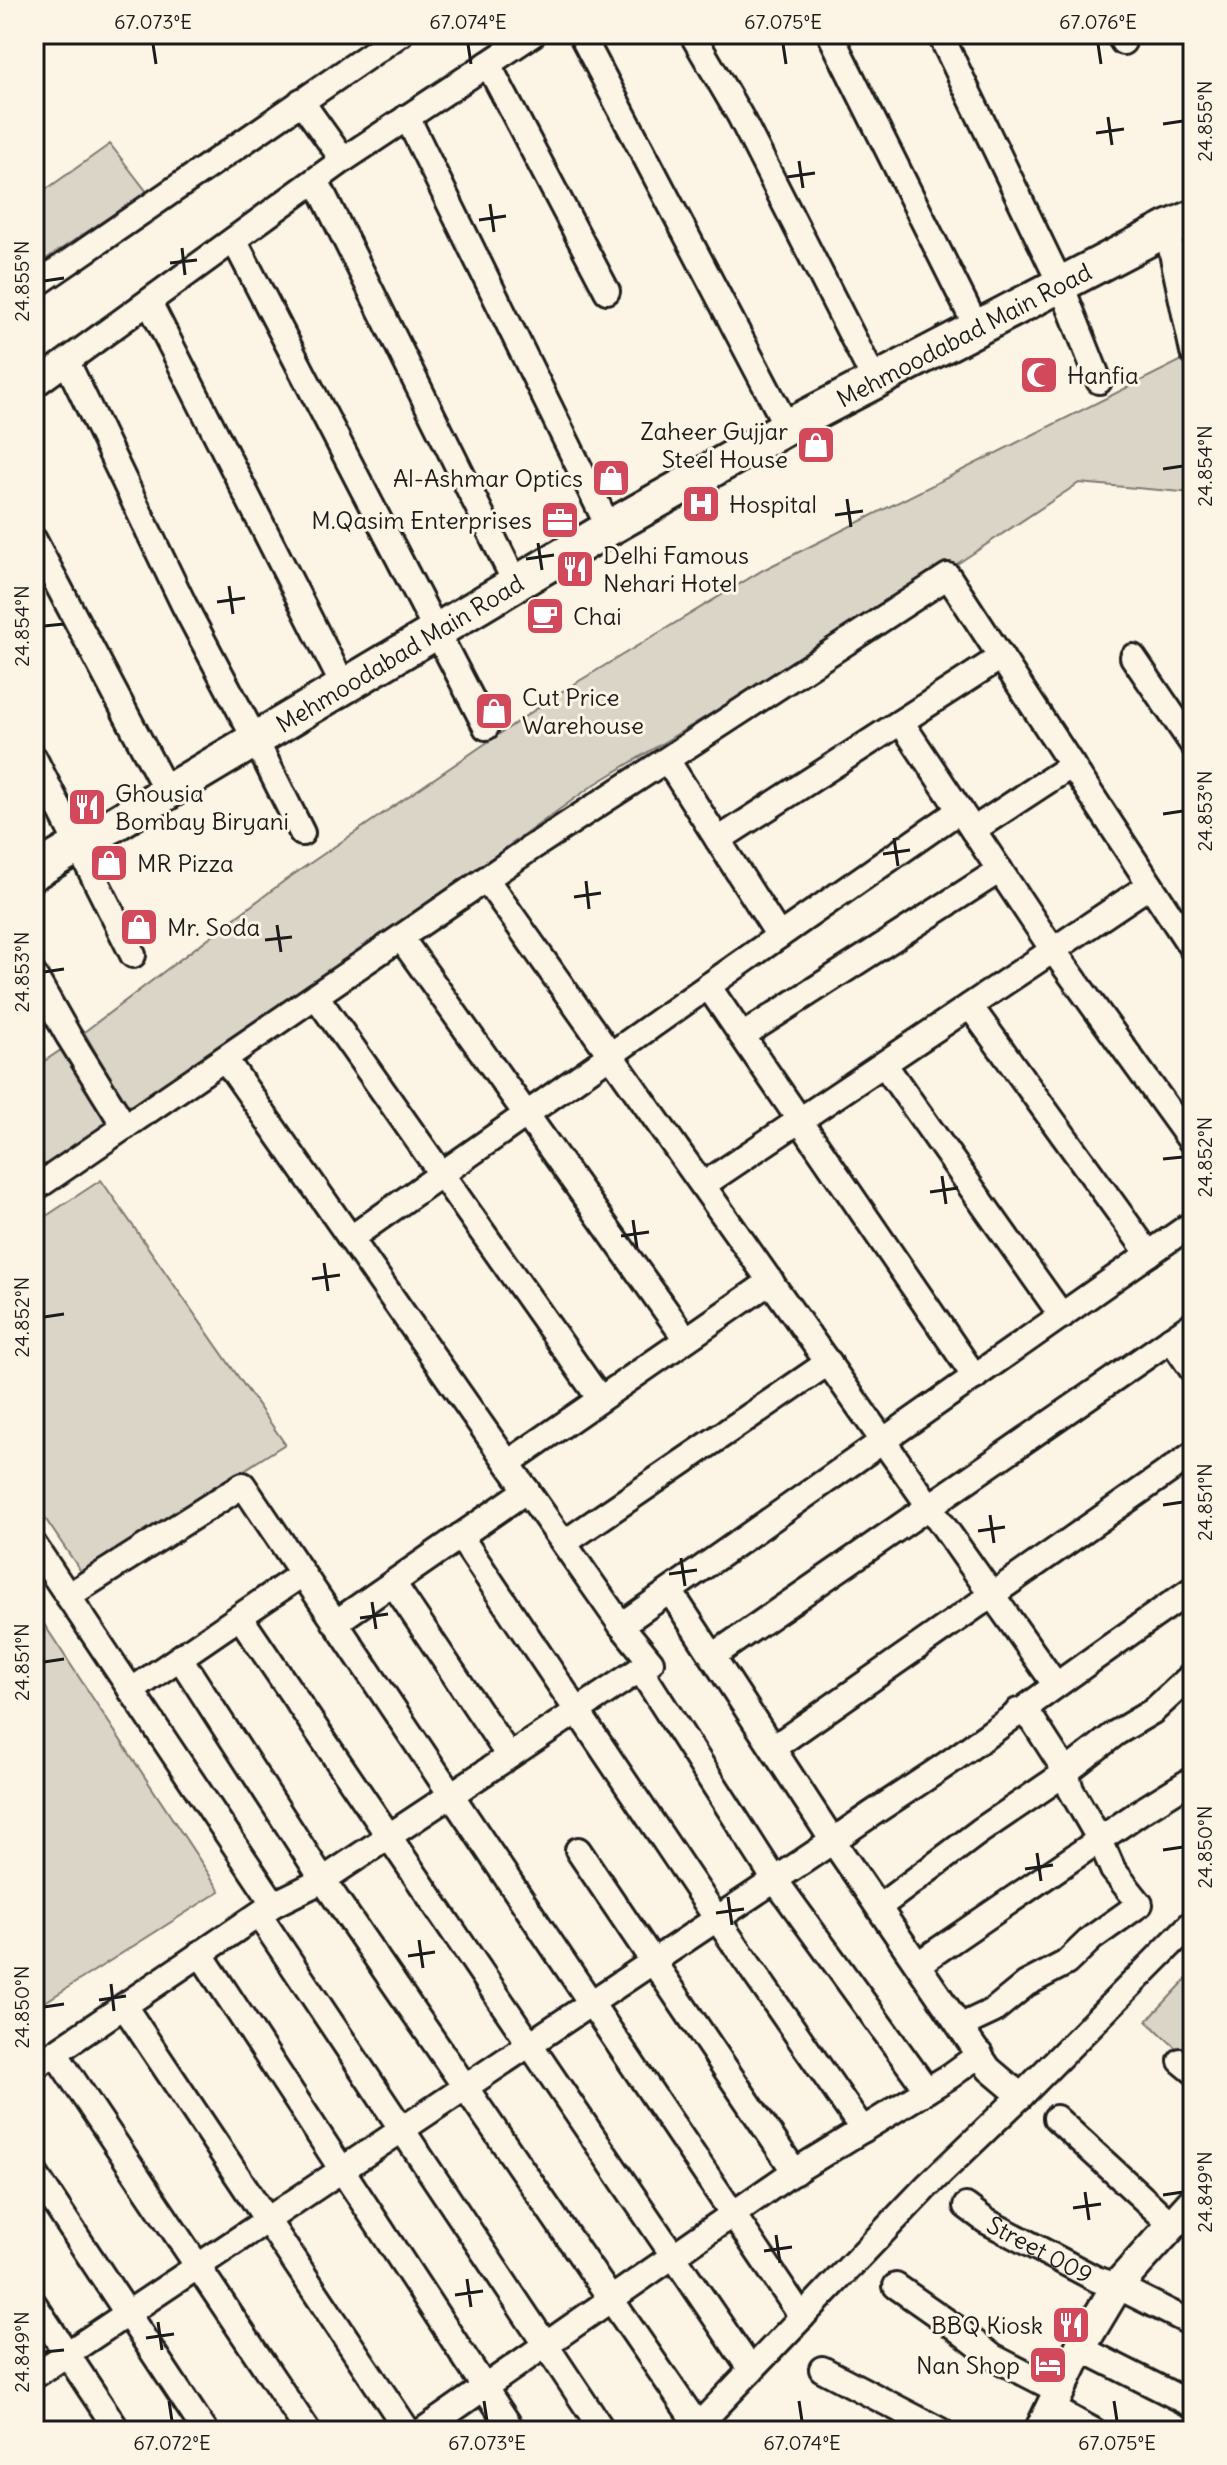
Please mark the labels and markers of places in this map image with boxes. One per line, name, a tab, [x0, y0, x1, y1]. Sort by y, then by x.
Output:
mosque icon: Hanfia	[1018, 354, 1060, 396]
place label: Hanfia	[1067, 360, 1139, 390]
place label: Zaheer Gujjar Steel House	[640, 416, 788, 474]
shop icon: Zaheer Gujjar Steel House	[795, 424, 837, 466]
shop icon: Al-Ashmar Optics	[590, 457, 632, 499]
place label: Al-Ashmar Optics	[393, 463, 583, 493]
hospital icon: Hospital	[680, 483, 722, 525]
place label: Hospital	[729, 489, 817, 519]
office icon: M.Qasim Enterprises	[539, 499, 581, 541]
place label: M.Qasim Enterprises	[311, 505, 532, 535]
place label: Delhi Famous Nehari Hotel	[603, 540, 749, 598]
restaurant icon: Delhi Famous Nehari Hotel	[554, 548, 596, 590]
cafe icon: Chai	[524, 595, 566, 637]
place label: Chai	[573, 601, 622, 631]
place label: Cut Price Warehouse	[522, 682, 644, 740]
shop icon: Cut Price Warehouse	[473, 690, 515, 732]
place label: Ghousia Bombay Biryani	[115, 778, 289, 836]
restaurant icon: Ghousia Bombay Biryani	[66, 786, 108, 828]
shop icon: MR Pizza	[88, 842, 130, 884]
place label: MR Pizza	[137, 848, 234, 878]
shop icon: Mr. Soda	[118, 906, 160, 948]
place label: Mr. Soda	[167, 912, 260, 942]
restaurant icon: BBQ Kiosk	[1050, 2304, 1092, 2346]
place label: BBQ Kiosk	[931, 2310, 1043, 2340]
hotel icon: Nan Shop	[1027, 2344, 1069, 2386]
place label: Nan Shop	[916, 2350, 1020, 2380]

